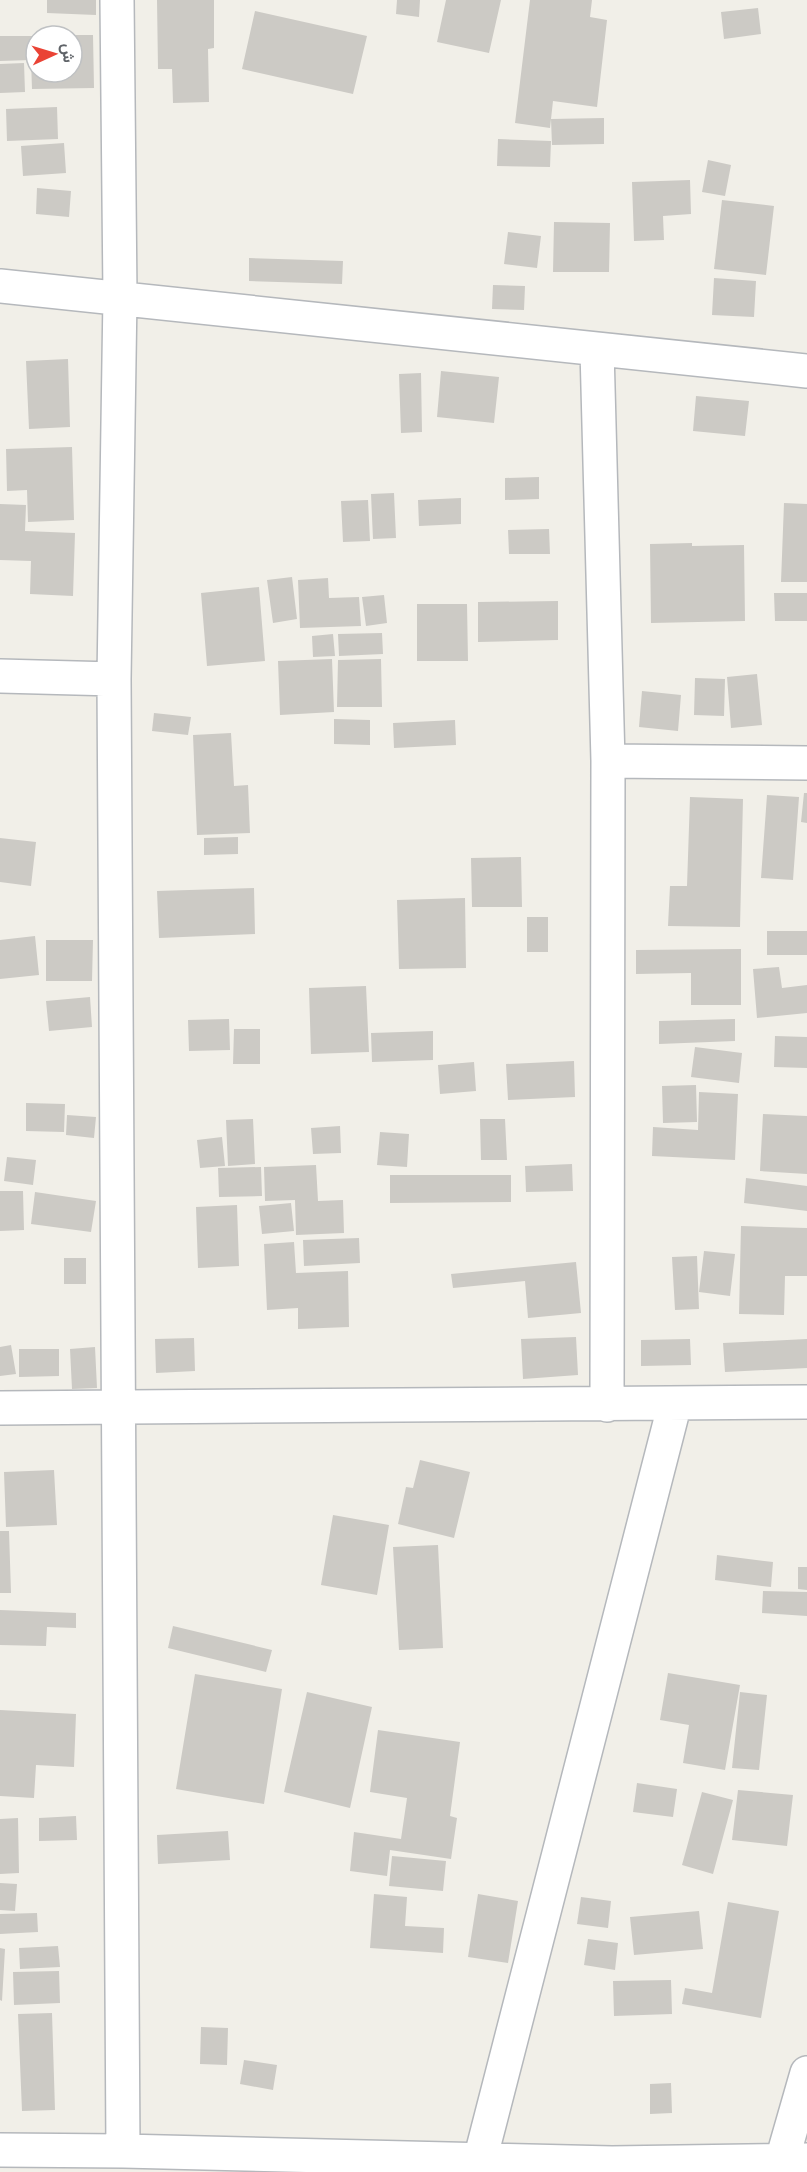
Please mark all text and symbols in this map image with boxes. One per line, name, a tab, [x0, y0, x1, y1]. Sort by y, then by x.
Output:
north arrow	[24, 24, 84, 84]
text: ش	[58, 43, 80, 63]

